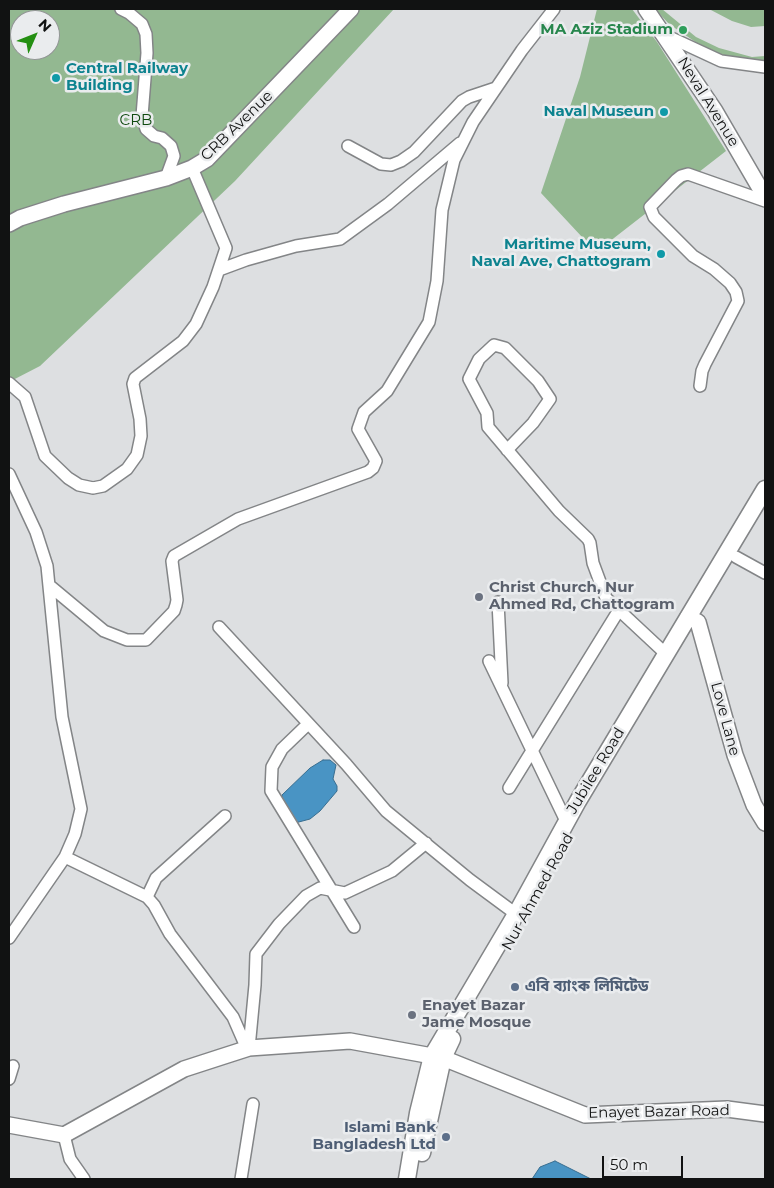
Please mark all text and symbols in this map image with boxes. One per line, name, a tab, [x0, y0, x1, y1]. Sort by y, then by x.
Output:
north arrow	[10, 10, 60, 60]
text: N	[35, 15, 55, 36]
place label: MA Aziz Stadium	[540, 21, 673, 39]
marker: MA Aziz Stadium	[677, 24, 689, 36]
street label: Neval Avenue	[673, 54, 743, 150]
place label: Central Railway Building	[66, 60, 188, 95]
marker: Central Railway Building	[50, 72, 62, 84]
street label: CRB Avenue	[197, 87, 277, 165]
place label: Naval Museun	[543, 103, 654, 121]
marker: Naval Museun	[658, 106, 670, 118]
park label: CRB	[120, 112, 152, 130]
place label: Maritime Museum, Naval Ave, Chattogram	[471, 236, 651, 271]
marker: Maritime Museum, Naval Ave, Chattogram	[655, 248, 667, 260]
place label: Christ Church, Nur Ahmed Rd, Chattogram	[489, 579, 675, 614]
marker: Christ Church, Nur Ahmed Rd, Chattogram	[473, 591, 485, 603]
street label: Love Lane	[707, 680, 743, 758]
street label: Jubilee Road	[563, 725, 629, 817]
street label: Nur Ahmed Road	[498, 830, 578, 954]
place label: এবি ব্যাংক লিমিটেড	[525, 978, 649, 996]
marker: এবি ব্যাংক লিমিটেড	[509, 981, 521, 993]
place label: Enayet Bazar Jame Mosque	[422, 997, 531, 1032]
marker: Enayet Bazar Jame Mosque	[406, 1009, 418, 1021]
street label: Enayet Bazar Road	[588, 1102, 730, 1122]
place label: Islami Bank Bangladesh Ltd	[312, 1119, 436, 1154]
marker: Islami Bank Bangladesh Ltd	[440, 1131, 452, 1143]
scale bar	[604, 1146, 685, 1178]
text: 50 m	[610, 1155, 648, 1174]

